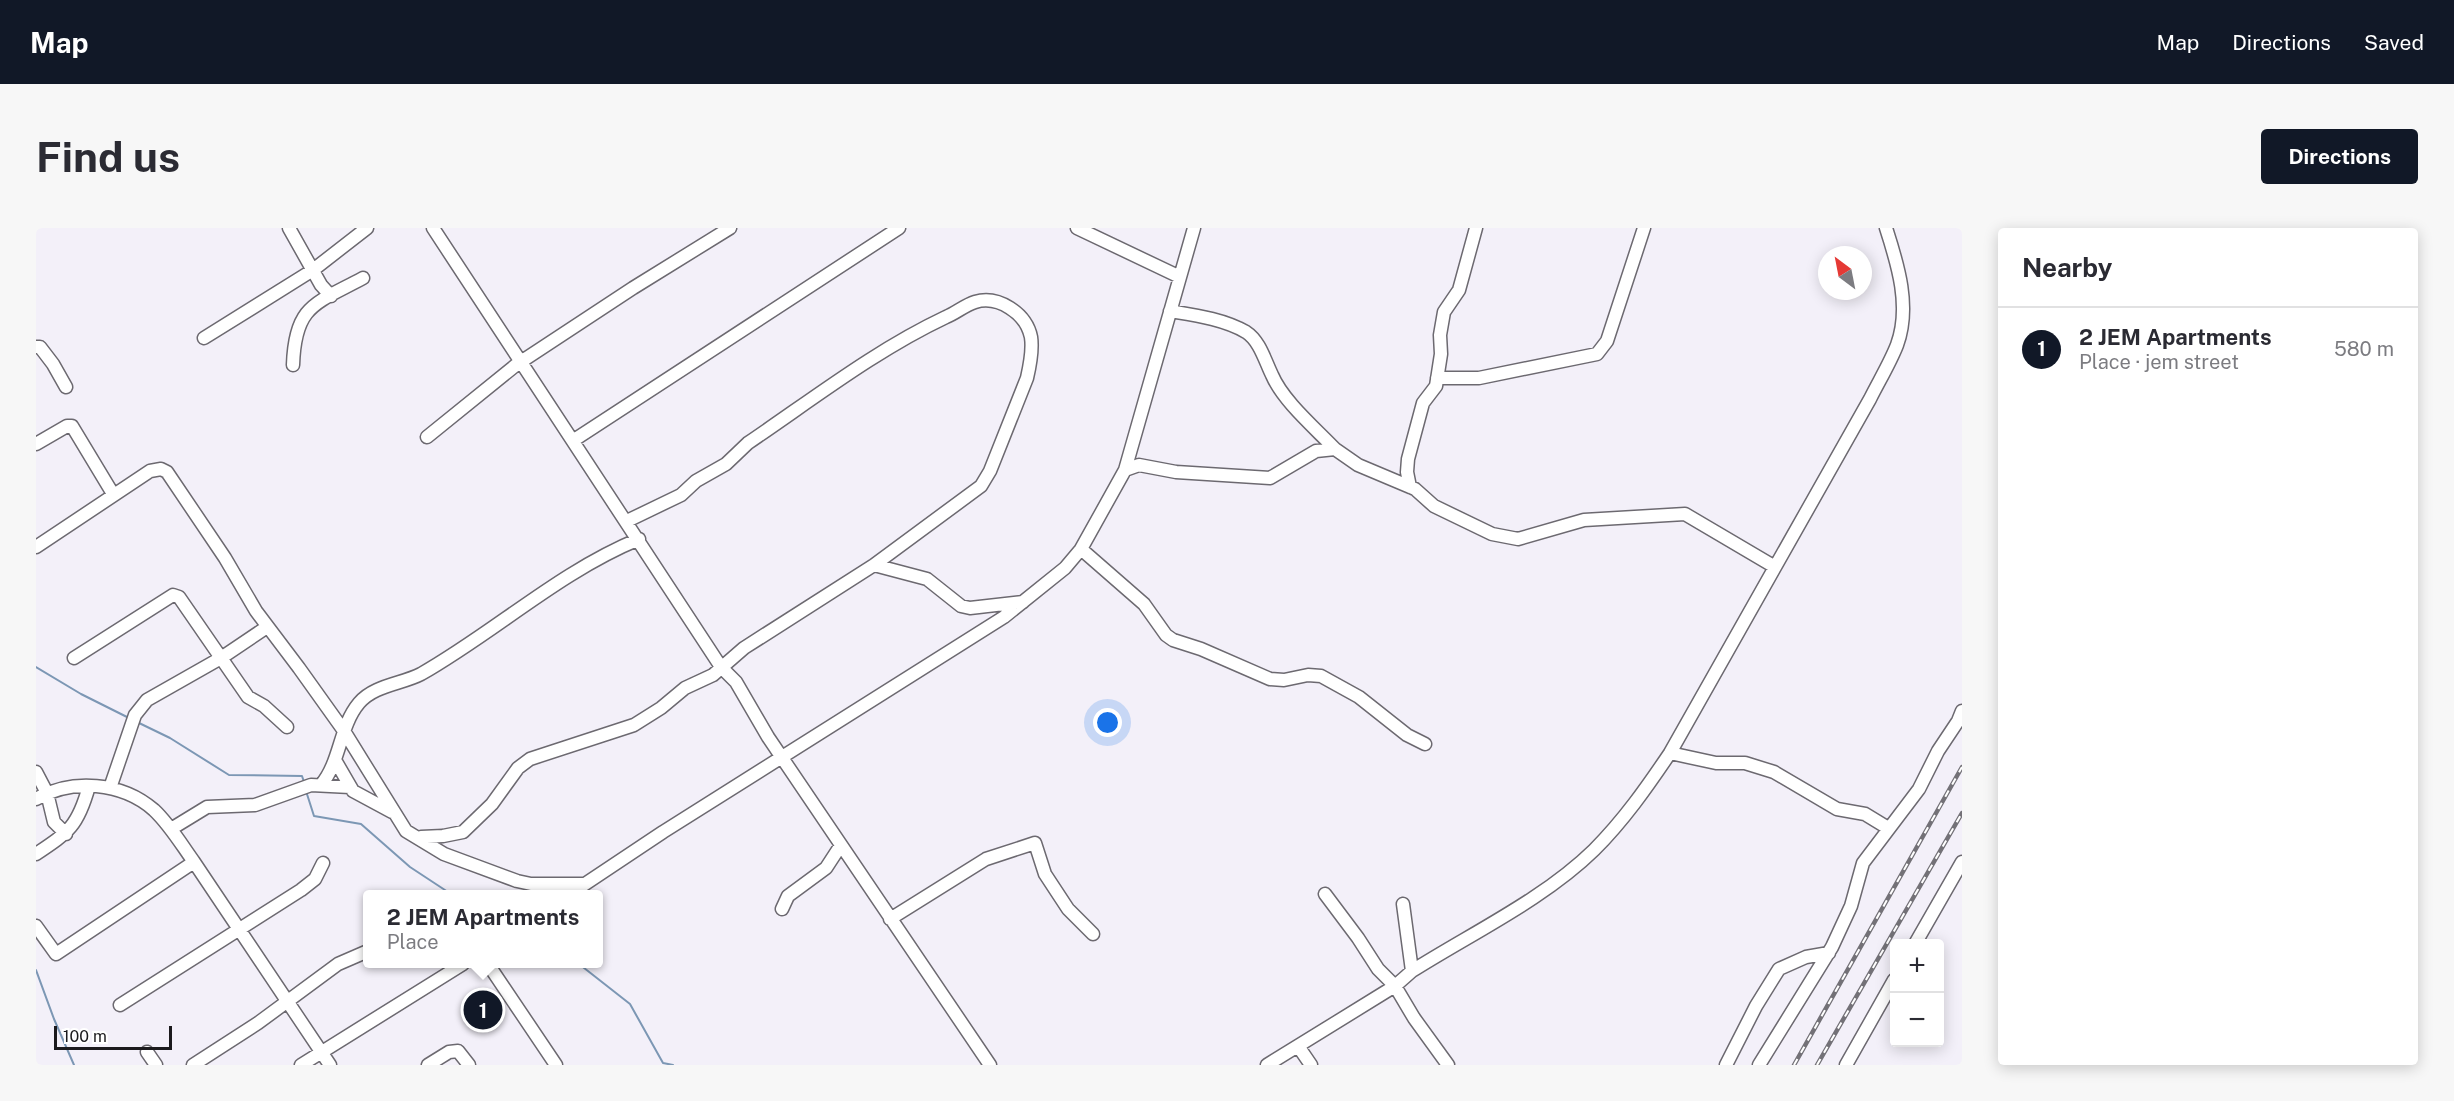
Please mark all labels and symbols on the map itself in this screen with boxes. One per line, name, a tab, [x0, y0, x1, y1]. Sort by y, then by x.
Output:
north arrow	[1818, 246, 1872, 300]
your location	[1093, 708, 1122, 737]
pin: 1	[464, 988, 502, 1032]
scale bar	[54, 1023, 172, 1050]

